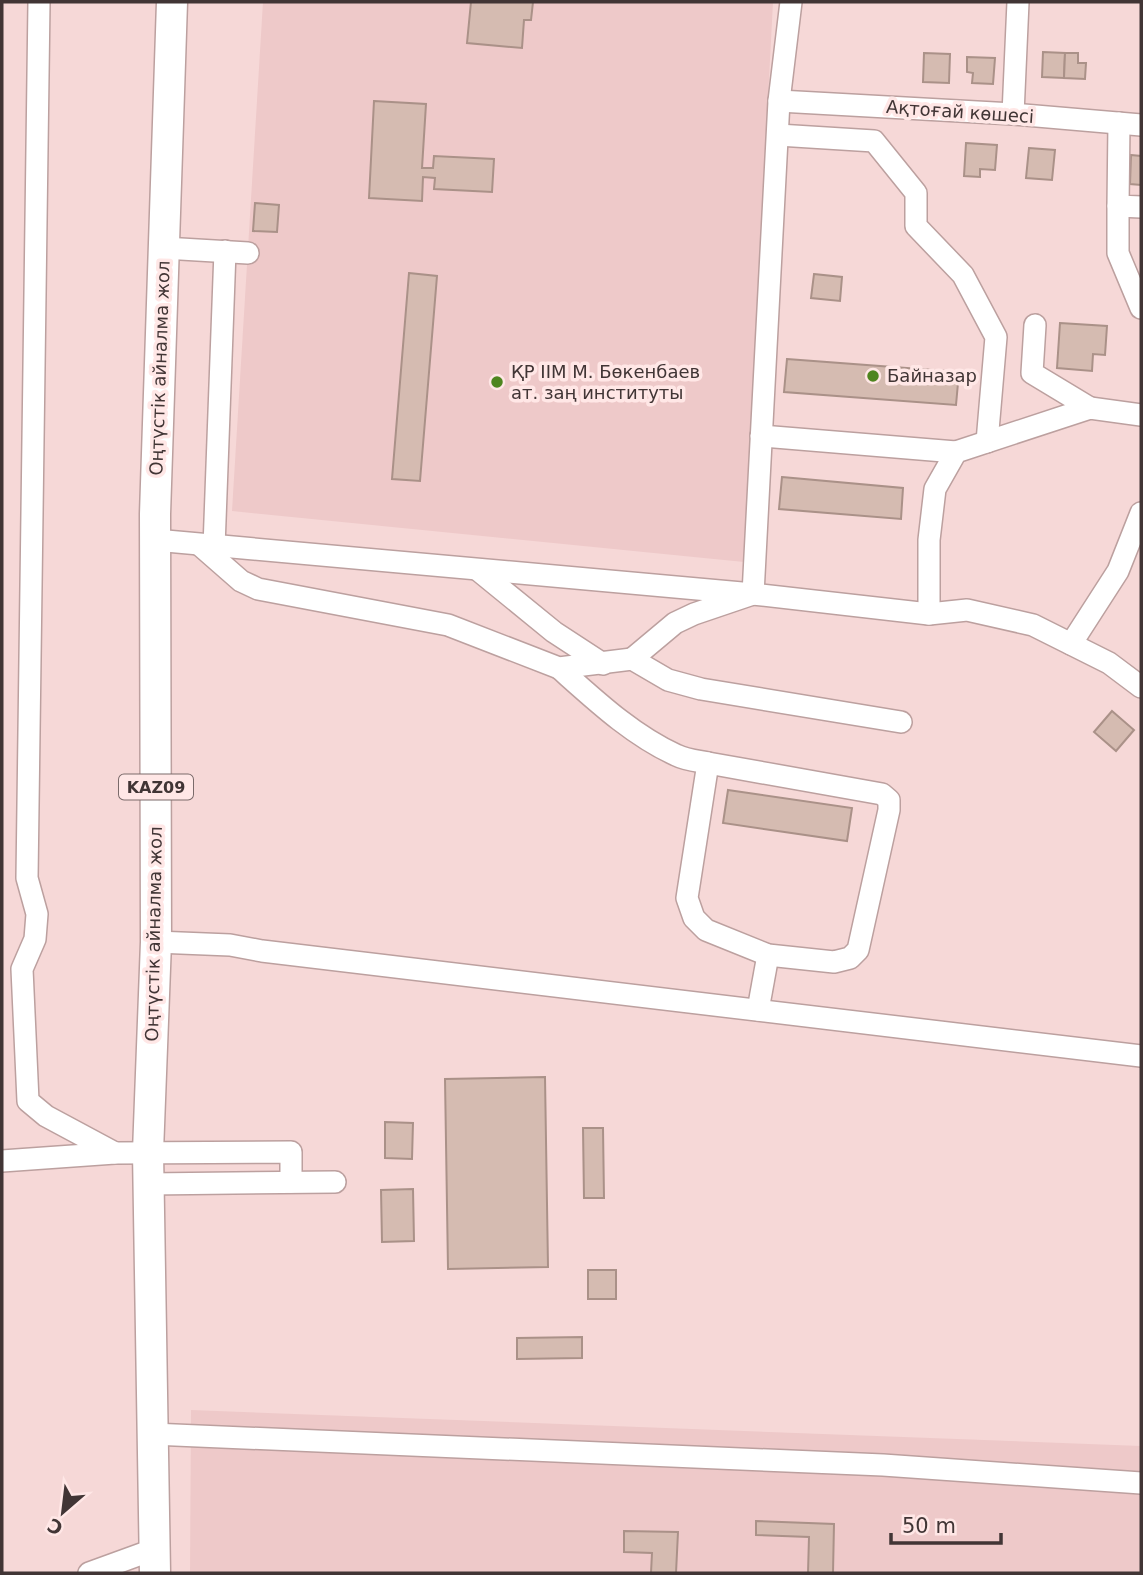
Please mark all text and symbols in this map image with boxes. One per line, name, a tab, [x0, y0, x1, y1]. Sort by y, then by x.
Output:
street label: Ақтоғай көшесі	[885, 96, 1035, 127]
street label: Оңтүстік айналма жол	[145, 260, 174, 476]
place label: ҚР ІІМ М. Бөкенбаев ат. заң институты	[511, 361, 700, 403]
place label: Байназар	[887, 365, 977, 386]
marker: Байназар	[865, 368, 881, 384]
marker: ҚР ІІМ М. Бөкенбаев ат. заң институты	[489, 374, 505, 390]
road number: KAZ09	[119, 774, 193, 800]
street label: Оңтүстік айналма жол	[141, 826, 166, 1042]
north arrow	[28, 1477, 98, 1547]
scale bar	[891, 1502, 1001, 1546]
text: С	[44, 1514, 66, 1540]
text: 50 m	[902, 1514, 956, 1538]

